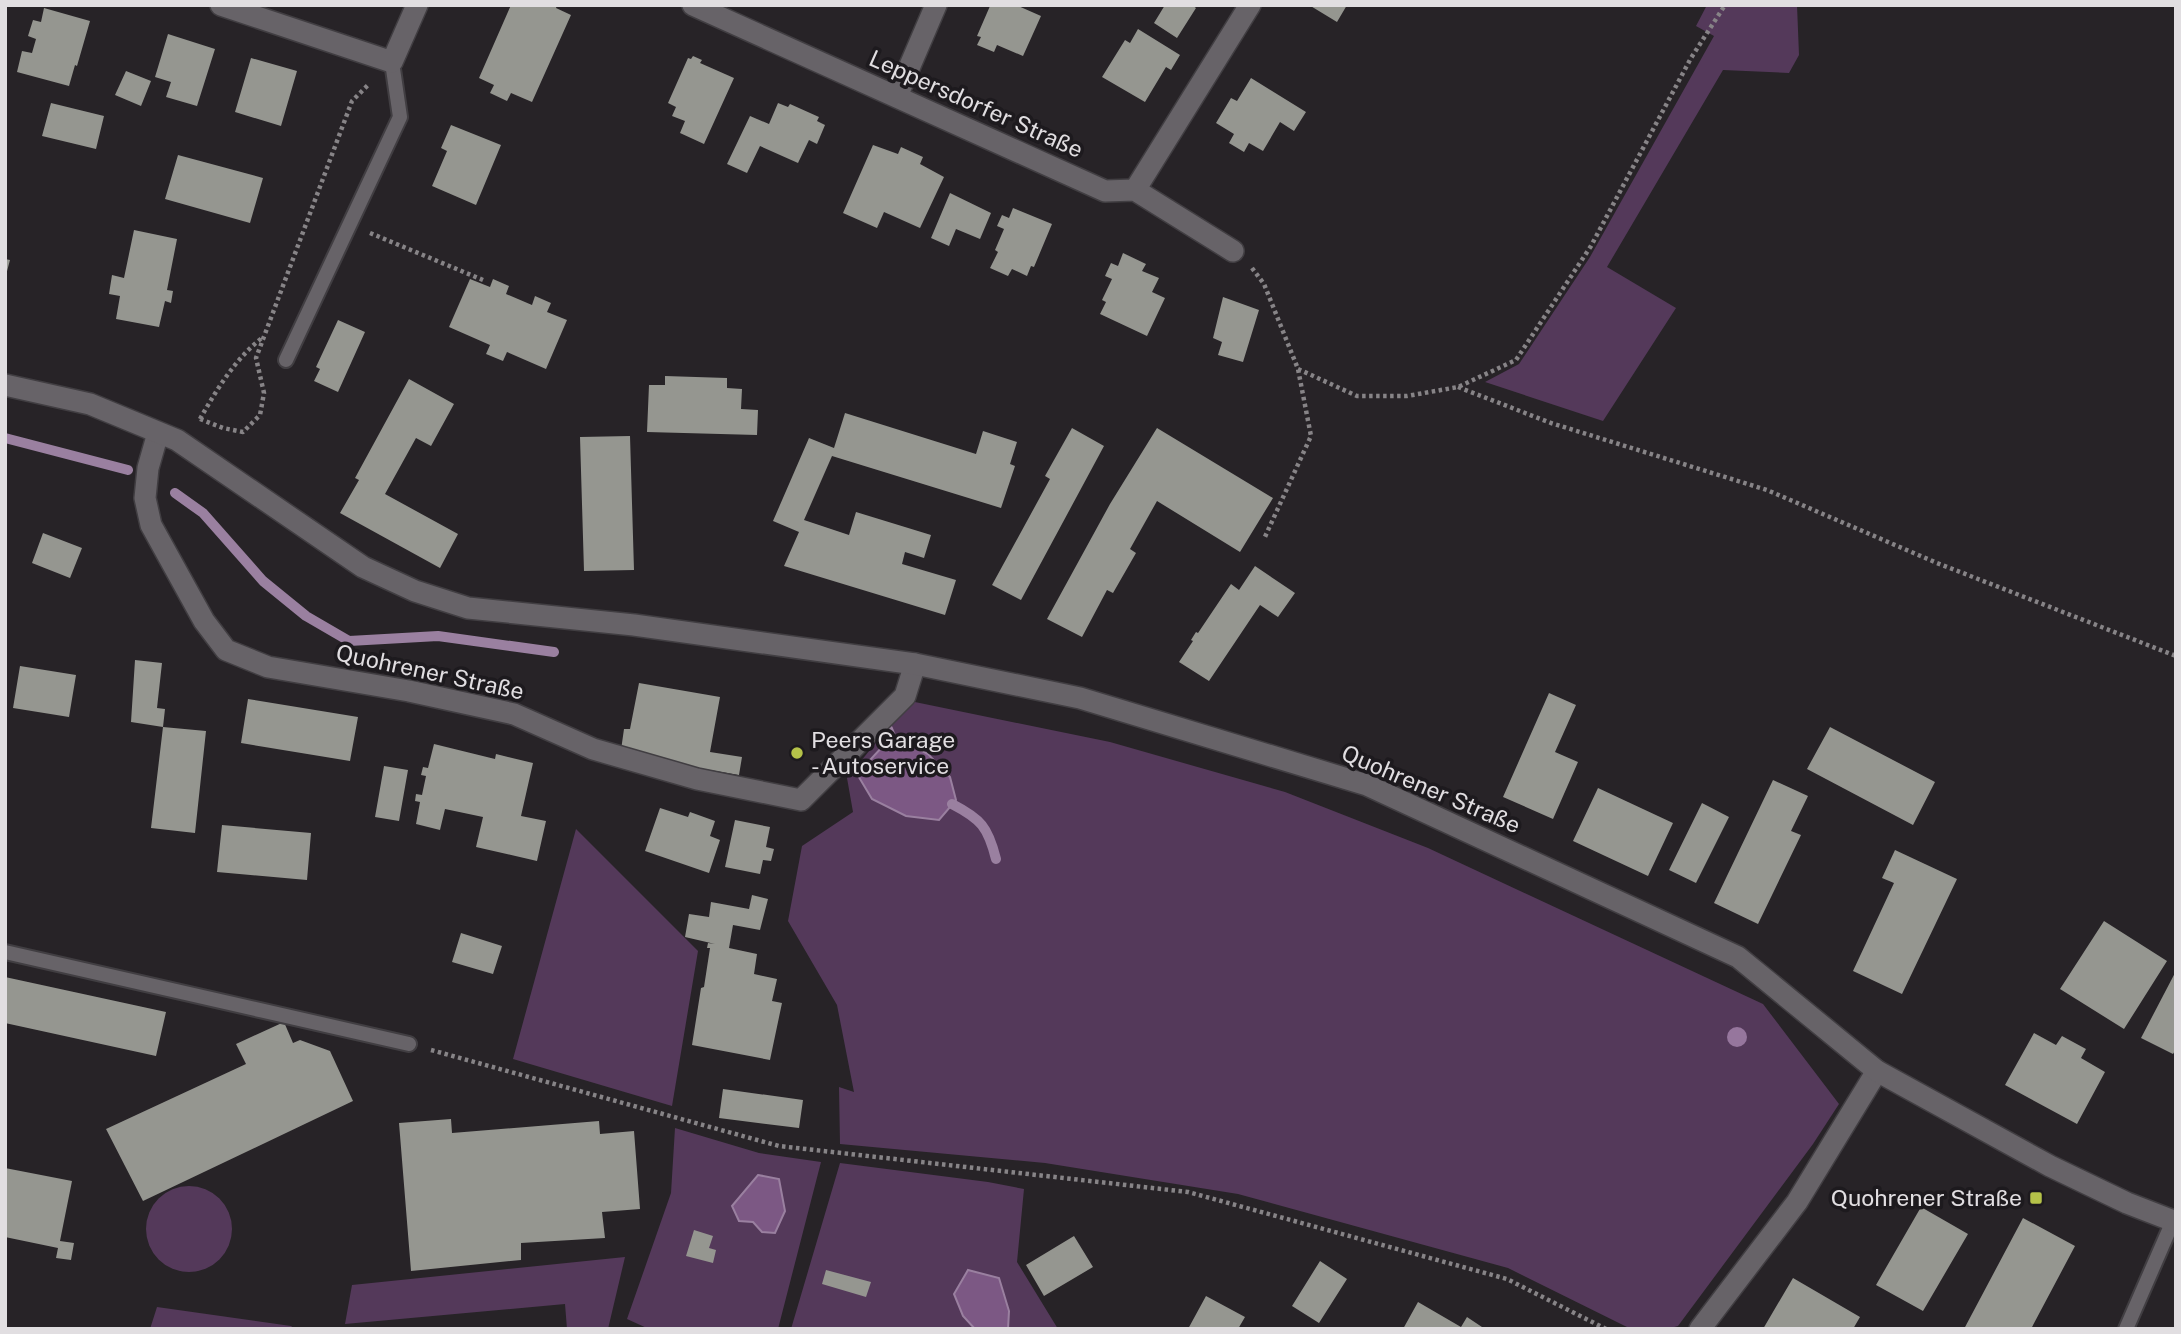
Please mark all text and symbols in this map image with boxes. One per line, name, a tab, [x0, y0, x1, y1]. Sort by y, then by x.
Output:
street label: Leppersdorfer Straße	[865, 44, 1087, 163]
street label: Quohrener Straße	[334, 638, 526, 705]
place label: Peers Garage - Autoservice	[811, 726, 955, 779]
street label: Quohrener Straße	[1338, 739, 1525, 838]
marker: Peers Garage - Autoservice	[789, 745, 805, 761]
place label: Quohrener Straße	[1831, 1184, 2022, 1211]
marker: Quohrener Straße	[2028, 1190, 2044, 1206]

